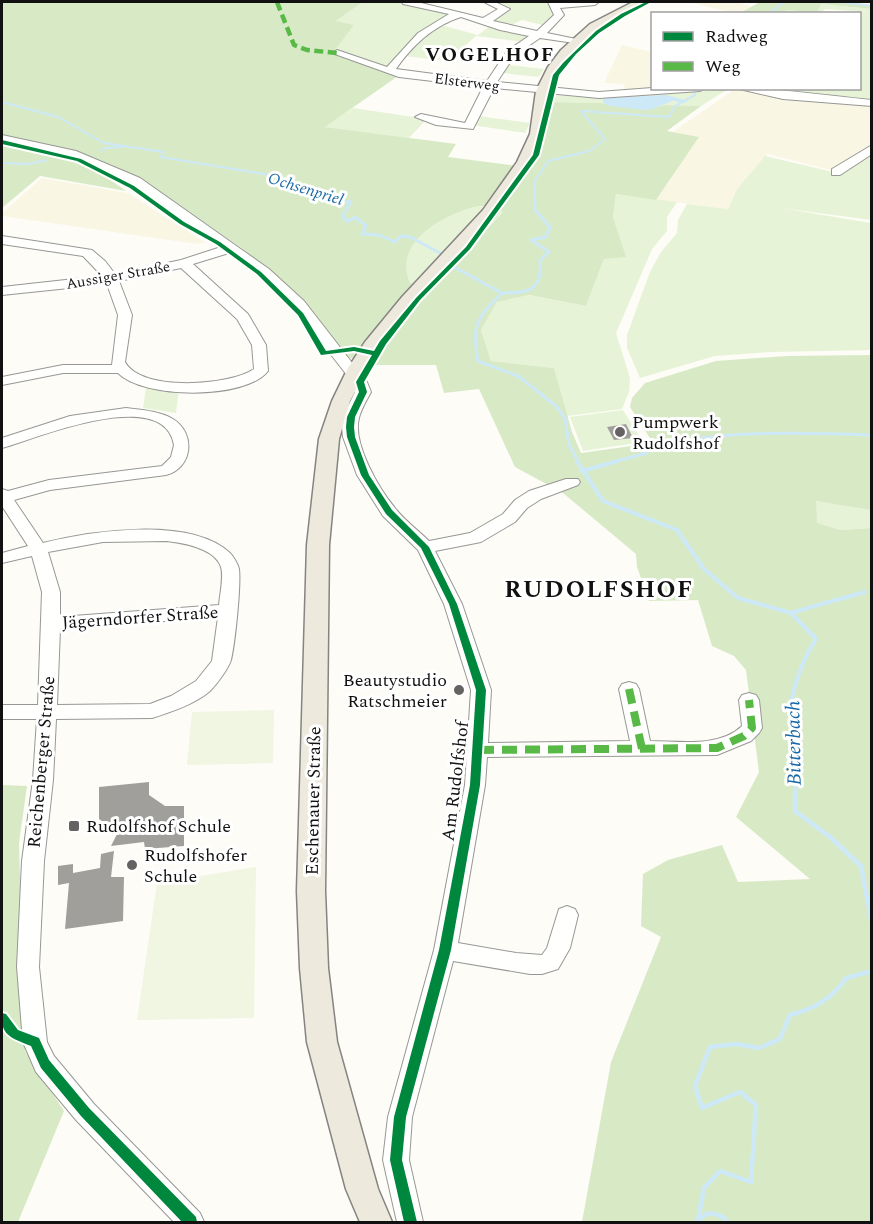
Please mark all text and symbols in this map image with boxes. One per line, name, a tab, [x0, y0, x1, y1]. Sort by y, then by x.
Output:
legend	[651, 12, 861, 90]
text: Radweg	[705, 23, 768, 50]
district label: VOGELHOF	[425, 40, 555, 70]
text: Weg	[705, 53, 741, 80]
street label: Elsterweg	[433, 67, 501, 98]
water label: Ochsenpriel	[265, 166, 347, 212]
street label: Aussiger Straße	[64, 255, 172, 296]
place label: Pumpwerk Rudolfshof	[632, 409, 721, 457]
marker: Pumpwerk Rudolfshof	[613, 425, 627, 439]
district label: RUDOLFSHOF	[504, 572, 694, 608]
street label: Jägerndorfer Straße	[61, 599, 219, 636]
place label: Beautystudio Ratschmeier	[343, 667, 447, 715]
street label: Reichenberger Straße	[21, 675, 62, 849]
marker: Beautystudio Ratschmeier	[452, 683, 466, 697]
water label: Bitterbach	[778, 700, 810, 786]
street label: Am Rudolfshof	[435, 718, 476, 843]
street label: Eschenauer Straße	[299, 726, 328, 876]
place label: Rudolfshof Schule	[86, 813, 231, 840]
marker: Rudolfshof Schule	[67, 819, 81, 833]
place label: Rudolfshofer Schule	[144, 842, 247, 890]
marker: Rudolfshofer Schule	[125, 858, 139, 872]

